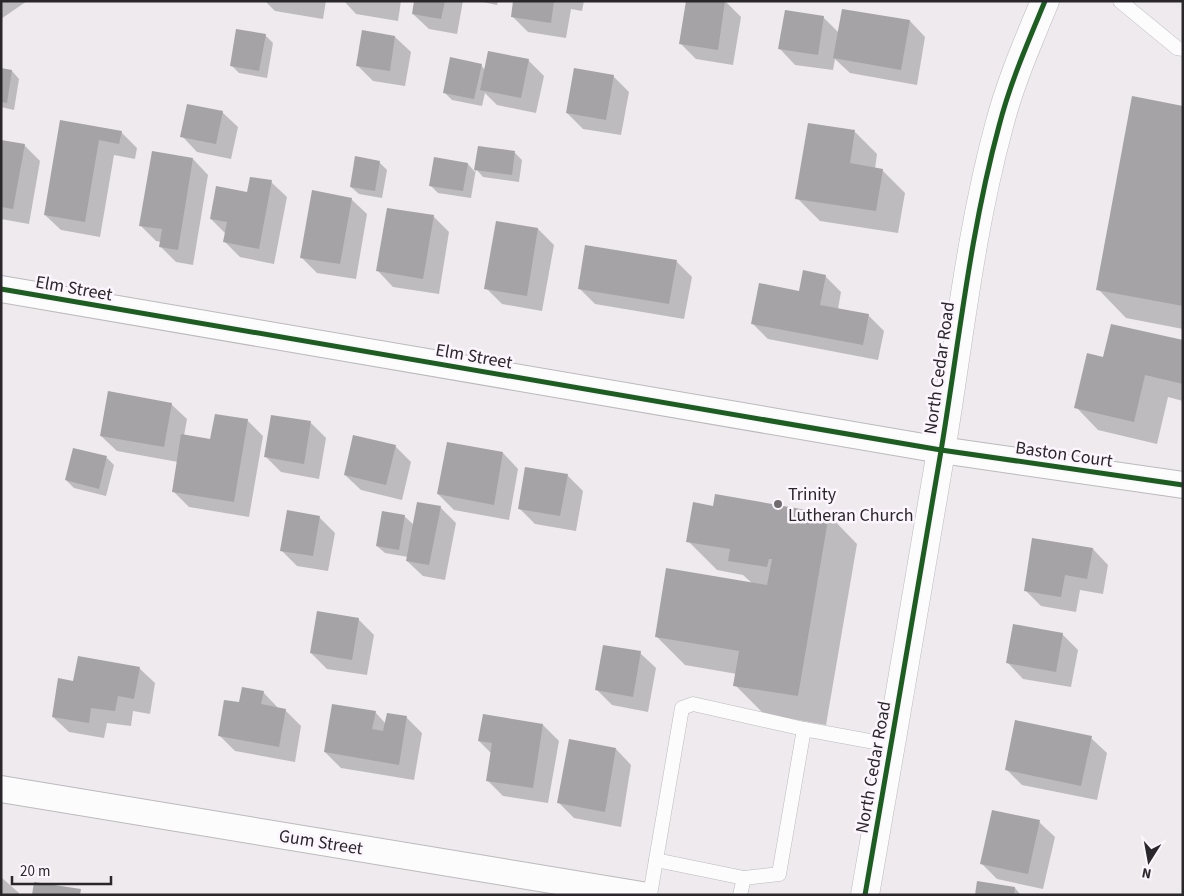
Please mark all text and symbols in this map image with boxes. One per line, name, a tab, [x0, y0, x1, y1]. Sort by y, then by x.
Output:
street label: Elm Street	[33, 269, 114, 308]
street label: North Cedar Road	[918, 300, 961, 436]
street label: Elm Street	[433, 337, 514, 376]
street label: Baston Court	[1014, 435, 1114, 474]
place label: Trinity Lutheran Church	[788, 482, 913, 528]
marker: Trinity Lutheran Church	[772, 498, 784, 510]
street label: North Cedar Road	[850, 699, 897, 835]
street label: Gum Street	[277, 824, 365, 861]
north arrow	[1124, 836, 1174, 886]
scale bar	[12, 854, 111, 886]
text: 20 m	[20, 861, 50, 882]
text: N	[1140, 862, 1153, 883]

